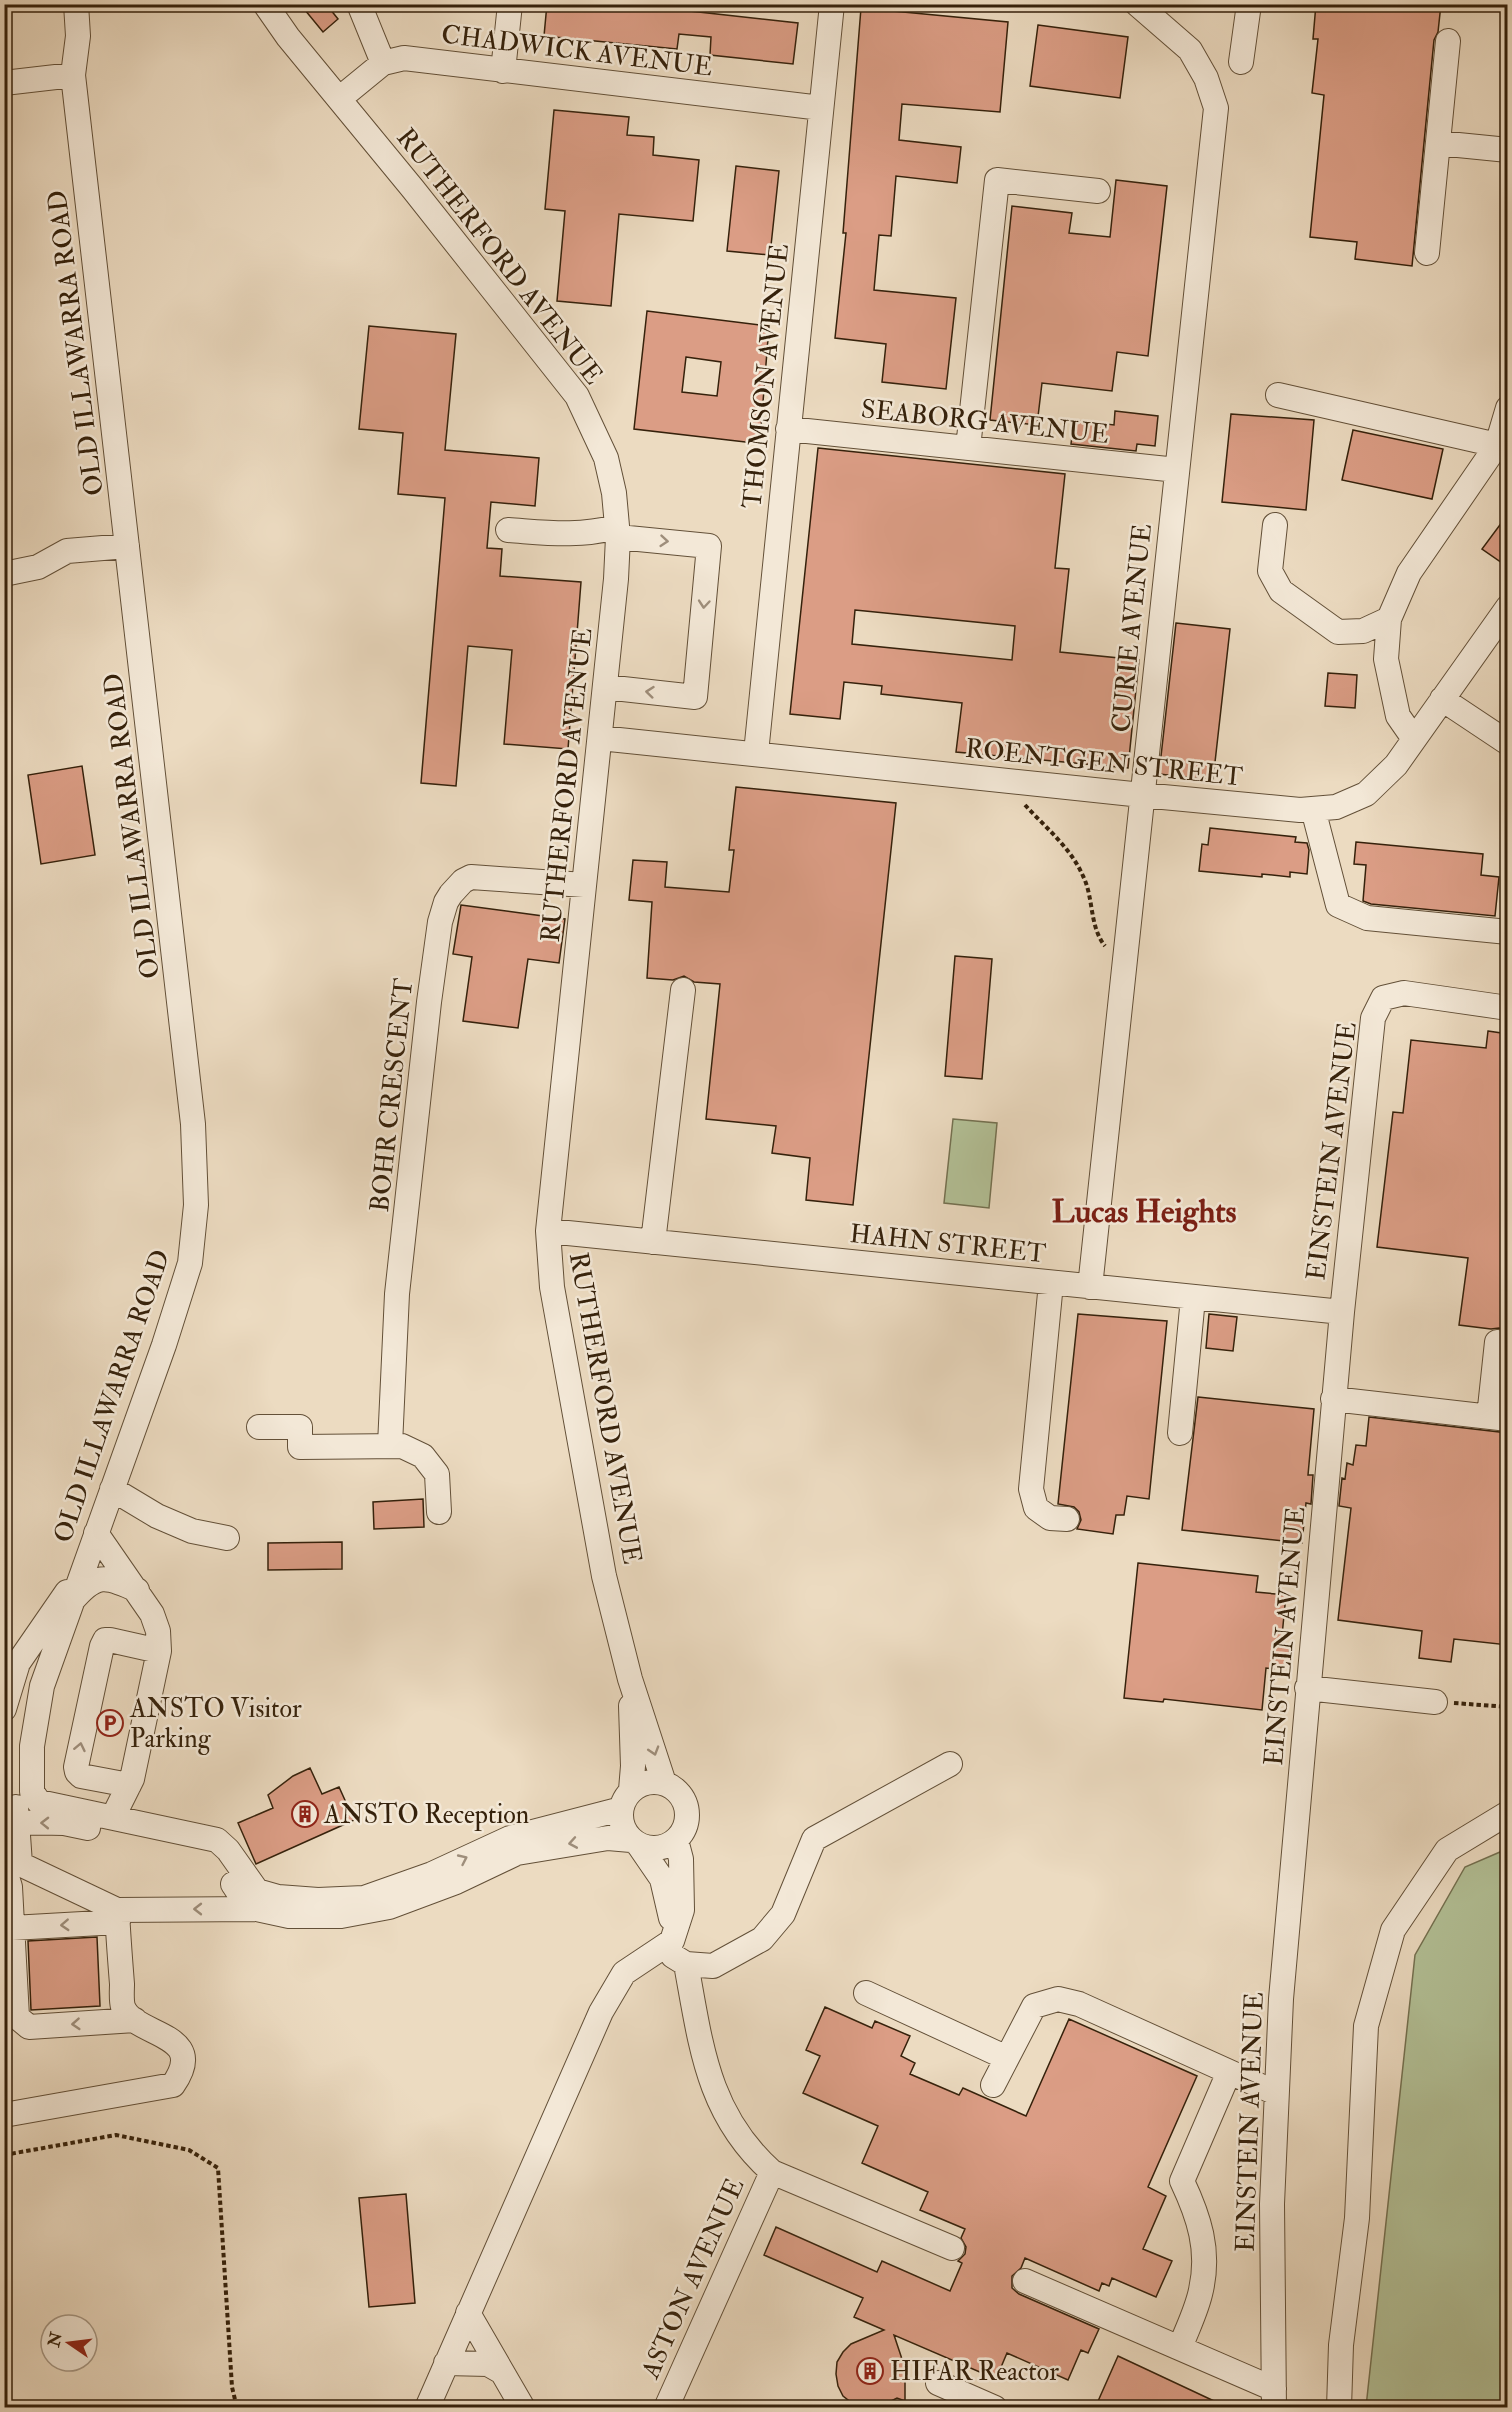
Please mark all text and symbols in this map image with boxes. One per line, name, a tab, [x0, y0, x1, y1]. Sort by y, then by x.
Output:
street label: CHADWICK AVENUE	[440, 18, 714, 83]
street label: RUTHERFORD AVENUE	[389, 122, 609, 391]
street label: OLD ILLAWARRA ROAD	[41, 188, 111, 497]
street label: THOMSON AVENUE	[736, 242, 796, 510]
street label: SEABORG AVENUE	[859, 393, 1110, 451]
street label: CURIE AVENUE	[1105, 522, 1159, 734]
one-way arrow	[659, 535, 668, 548]
one-way arrow	[698, 599, 711, 609]
street label: RUTHERFORD AVENUE	[535, 626, 599, 944]
street label: OLD ILLAWARRA ROAD	[97, 671, 167, 980]
one-way arrow	[646, 686, 655, 699]
street label: ROENTGEN STREET	[964, 733, 1244, 793]
street label: BOHR CRESCENT	[364, 977, 420, 1214]
street label: EINSTEIN AVENUE	[1300, 1020, 1364, 1282]
district label: Lucas Heights	[1052, 1192, 1237, 1232]
street label: HAHN STREET	[848, 1218, 1048, 1270]
street label: OLD ILLAWARRA ROAD	[47, 1246, 177, 1547]
street label: RUTHERFORD AVENUE	[562, 1250, 648, 1567]
street label: EINSTEIN AVENUE	[1258, 1505, 1312, 1767]
place label: ANSTO Visitor Parking	[129, 1693, 302, 1755]
parking icon: ANSTO Visitor Parking	[95, 1708, 125, 1738]
one-way arrow	[73, 1743, 86, 1753]
one-way arrow	[646, 1745, 659, 1756]
building icon: ANSTO Reception	[290, 1799, 320, 1829]
place label: ANSTO Reception	[323, 1799, 529, 1832]
one-way arrow	[40, 1817, 49, 1829]
one-way arrow	[569, 1836, 578, 1848]
one-way arrow	[457, 1855, 468, 1867]
one-way arrow	[193, 1903, 202, 1915]
one-way arrow	[60, 1919, 69, 1932]
street label: EINSTEIN AVENUE	[1229, 1992, 1271, 2253]
one-way arrow	[72, 2017, 81, 2030]
street label: ASTON AVENUE	[634, 2173, 751, 2384]
north arrow	[39, 2313, 99, 2373]
text: N	[44, 2330, 67, 2350]
building icon: HIFAR Reactor	[855, 2356, 885, 2386]
place label: HIFAR Reactor	[890, 2356, 1059, 2388]

